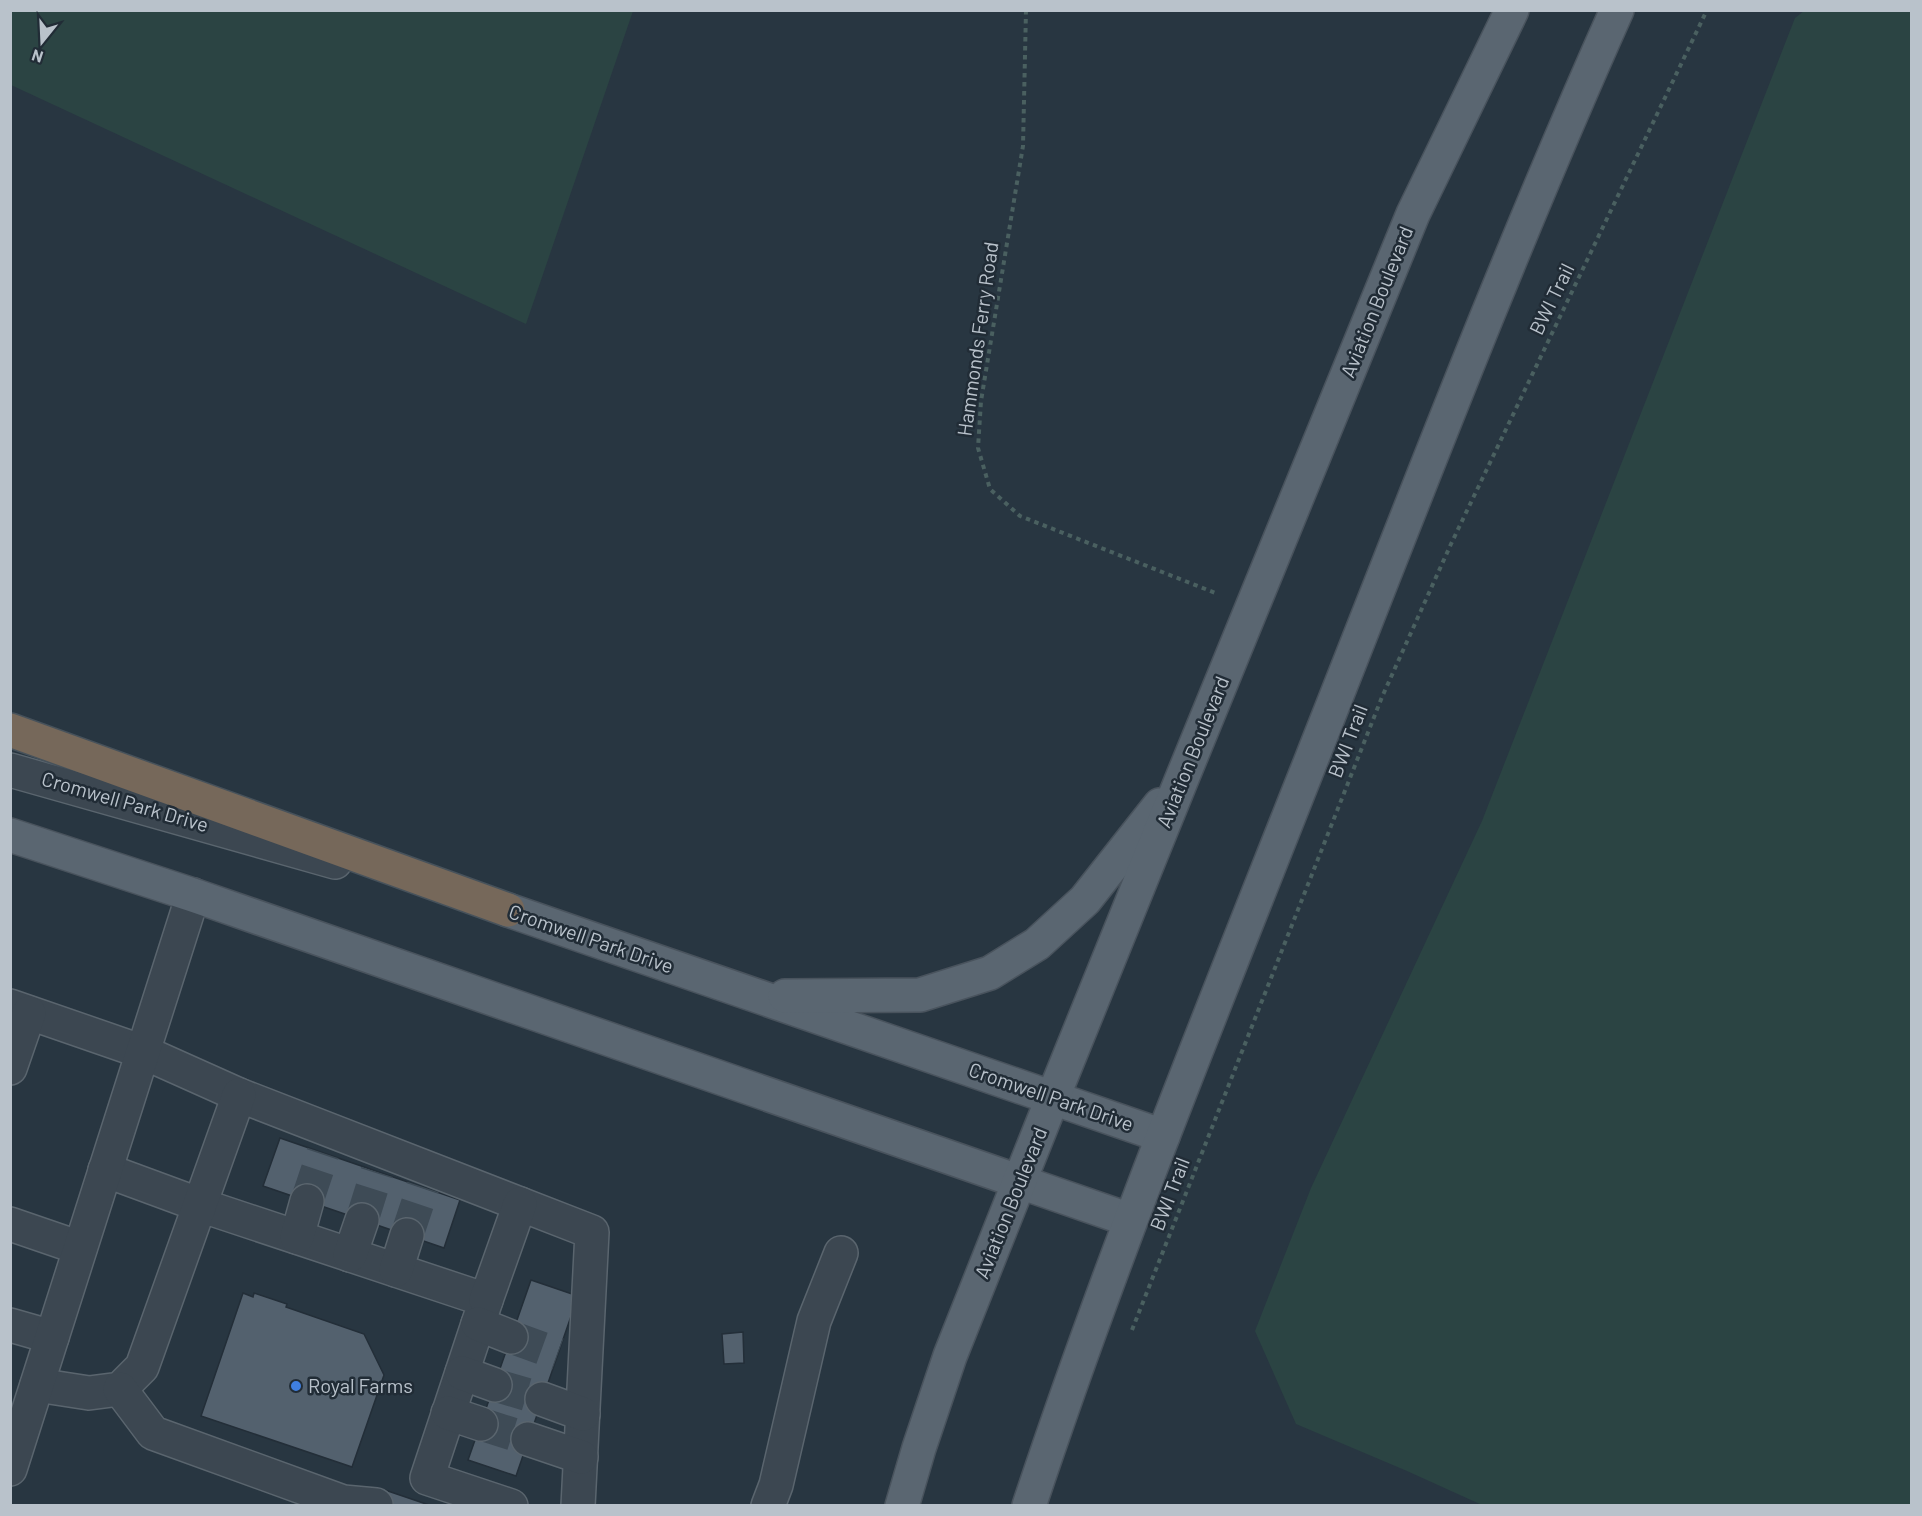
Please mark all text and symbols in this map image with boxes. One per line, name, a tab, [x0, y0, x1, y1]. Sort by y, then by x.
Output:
north arrow	[12, 12, 72, 72]
text: N	[29, 46, 45, 67]
street label: Aviation Boulevard	[1335, 222, 1417, 381]
street label: Hammonds Ferry Road	[951, 240, 1003, 438]
street label: BWI Trail	[1524, 259, 1579, 338]
street label: Aviation Boulevard	[1151, 672, 1233, 831]
street label: BWI Trail	[1322, 701, 1372, 781]
street label: Cromwell Park Drive	[39, 766, 211, 836]
street label: Cromwell Park Drive	[506, 899, 677, 977]
street label: Cromwell Park Drive	[966, 1057, 1137, 1135]
street label: Aviation Boulevard	[969, 1123, 1051, 1282]
street label: BWI Trail	[1144, 1154, 1194, 1234]
place label: Royal Farms	[308, 1373, 413, 1397]
marker: Royal Farms	[289, 1379, 303, 1393]

